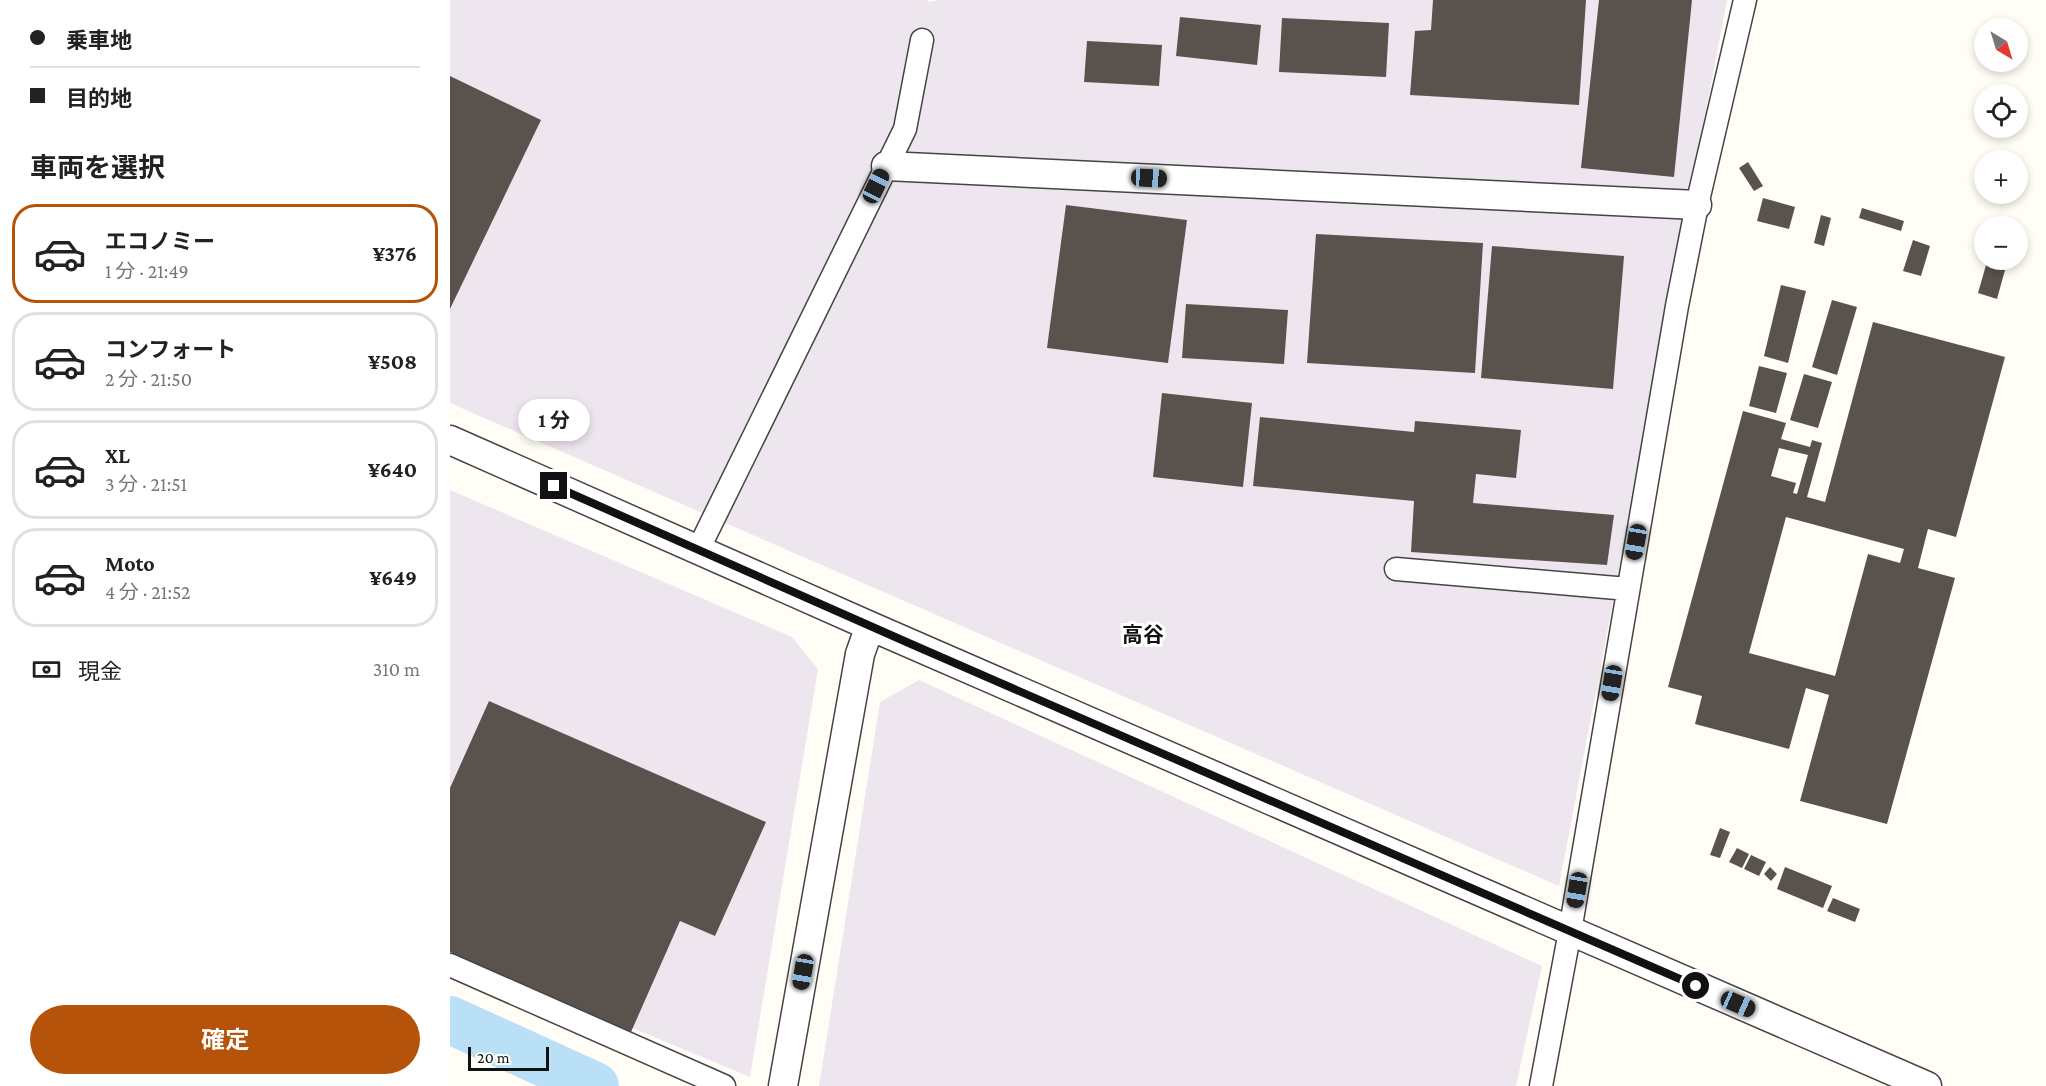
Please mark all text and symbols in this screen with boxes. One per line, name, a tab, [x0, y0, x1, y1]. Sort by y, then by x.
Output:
north arrow	[1974, 18, 2028, 72]
map controls	[1974, 18, 2028, 270]
text: 乗車地	[66, 28, 132, 53]
button: locate	[1974, 84, 2028, 138]
text: 目的地	[66, 86, 132, 111]
button: +	[1974, 150, 2028, 204]
text: 車両を選択	[30, 153, 165, 183]
car	[860, 166, 892, 206]
car	[1131, 168, 1167, 188]
button: −	[1974, 216, 2028, 270]
icon: car	[33, 227, 87, 281]
text: エコノミー	[105, 229, 215, 254]
text: ¥376	[372, 241, 417, 266]
text: 1 分 · 21:49	[105, 260, 189, 282]
icon: car	[33, 335, 87, 389]
text: コンフォート	[105, 337, 236, 362]
text: ¥508	[368, 349, 417, 374]
text: 2 分 · 21:50	[105, 368, 192, 390]
callout: 1 分	[518, 399, 590, 441]
text: 1 分	[538, 409, 570, 431]
icon: car	[33, 443, 87, 497]
text: XL	[105, 443, 130, 468]
text: ¥640	[368, 457, 417, 482]
route end	[540, 472, 567, 499]
text: 3 分 · 21:51	[105, 473, 187, 495]
car	[1624, 523, 1648, 561]
icon: car	[33, 551, 87, 605]
text: Moto	[105, 551, 155, 576]
text: ¥649	[369, 565, 417, 590]
text: 4 分 · 21:52	[105, 581, 191, 603]
district label: 高谷	[1122, 623, 1164, 647]
icon: cash	[30, 653, 63, 686]
text: 310 m	[373, 658, 420, 680]
text: 現金	[78, 659, 122, 684]
car	[1600, 664, 1624, 702]
car	[1565, 871, 1589, 909]
car	[791, 953, 815, 991]
route start	[1682, 972, 1709, 999]
car	[1718, 988, 1758, 1020]
button: 確定	[30, 1005, 420, 1074]
scale bar	[468, 1044, 549, 1072]
text: 20 m	[477, 1049, 510, 1066]

